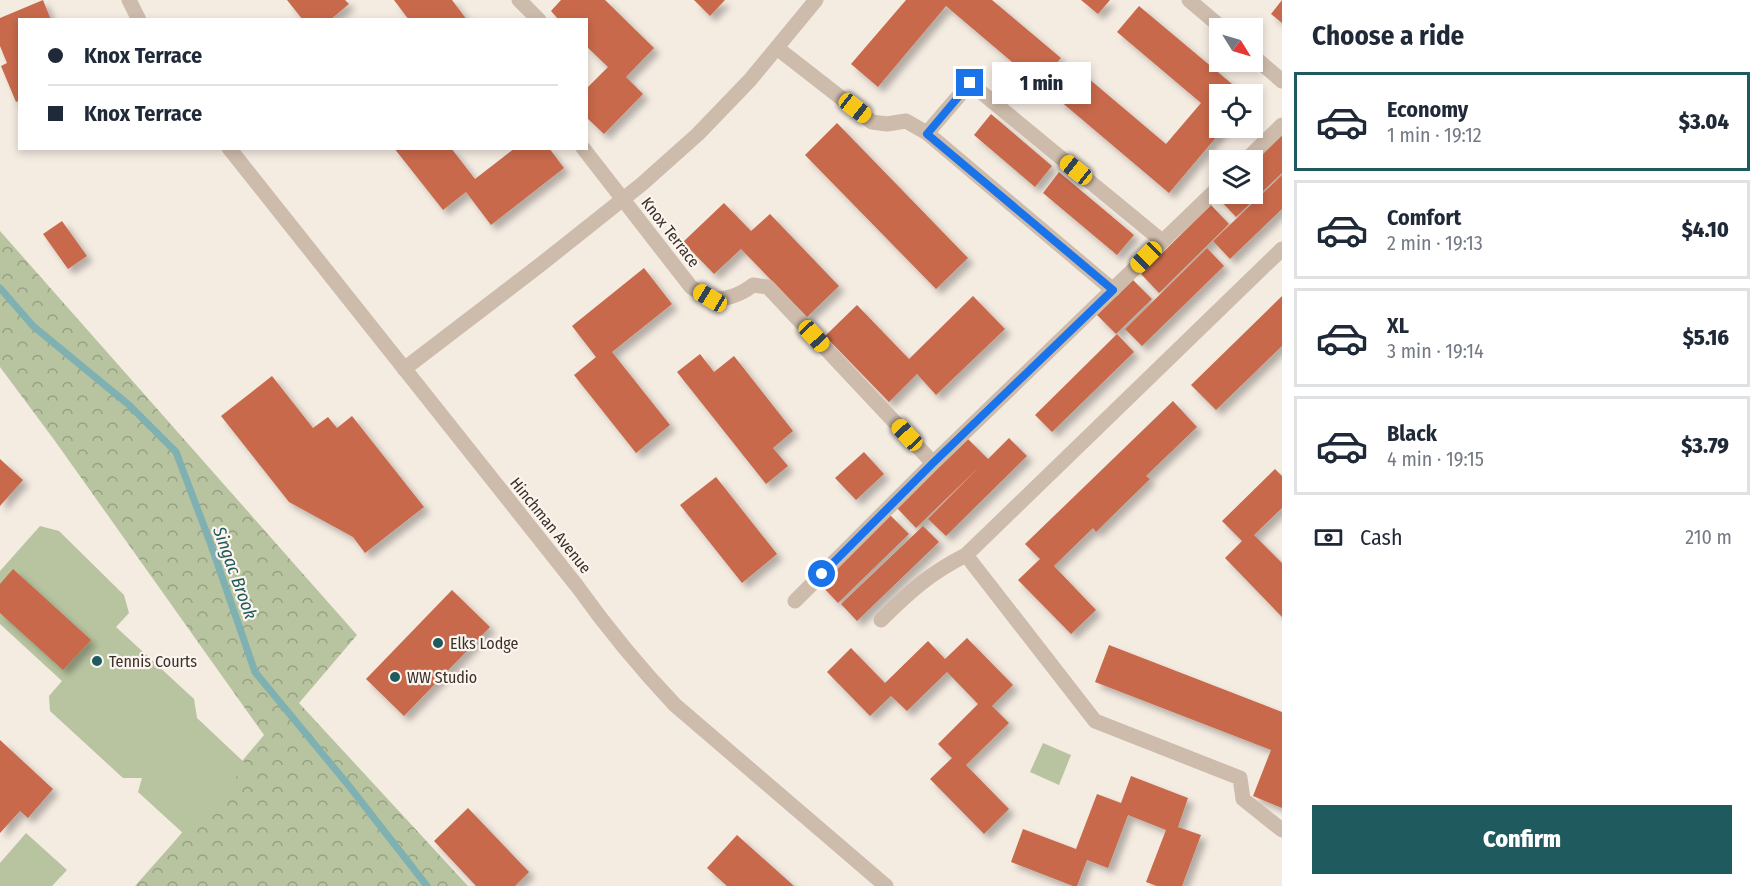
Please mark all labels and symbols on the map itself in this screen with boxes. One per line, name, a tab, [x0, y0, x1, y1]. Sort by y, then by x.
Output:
north arrow	[1209, 18, 1263, 72]
callout: 1 min	[991, 62, 1090, 104]
route end	[956, 69, 983, 96]
car	[835, 90, 875, 126]
car	[1056, 152, 1096, 188]
street label: Knox Terrace	[637, 194, 704, 271]
car	[1127, 238, 1165, 276]
car	[690, 281, 730, 315]
car	[795, 317, 833, 355]
car	[888, 416, 926, 454]
street label: Hinchman Avenue	[506, 474, 595, 577]
water label: Singac Brook	[208, 523, 262, 622]
route start	[808, 560, 835, 587]
place label: Elks Lodge	[450, 634, 519, 653]
marker: Elks Lodge	[431, 636, 445, 650]
place label: Tennis Courts	[109, 652, 197, 671]
marker: Tennis Courts	[90, 654, 104, 668]
place label: WW Studio	[407, 668, 477, 687]
marker: WW Studio	[388, 670, 402, 684]

